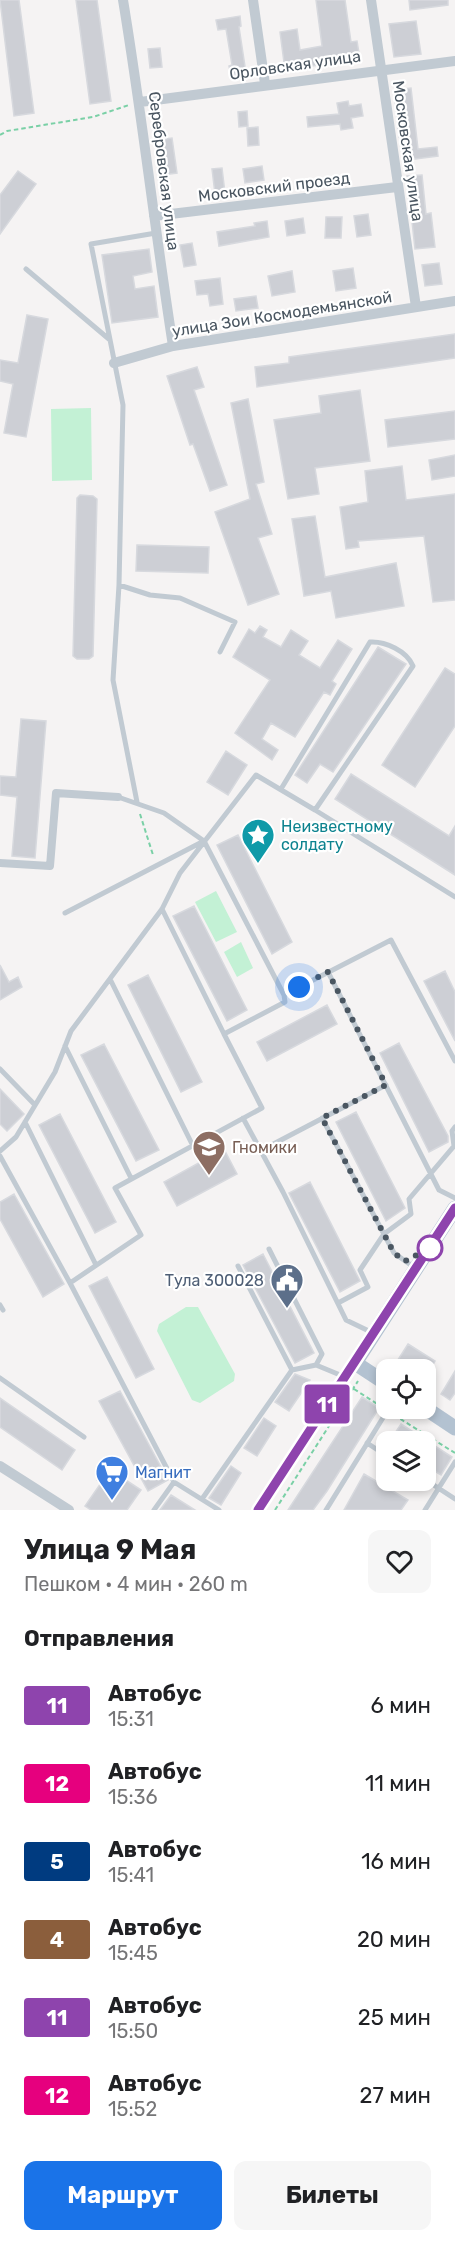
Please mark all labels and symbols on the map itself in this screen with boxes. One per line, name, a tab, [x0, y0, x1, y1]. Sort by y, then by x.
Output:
street label: Орловская улица	[228, 46, 362, 84]
street label: Московская улица	[389, 79, 427, 223]
street label: Серебровская улица	[145, 90, 183, 252]
street label: Московский проезд	[197, 168, 351, 206]
street label: улица Зои Космодемьянской	[171, 287, 393, 341]
place icon: Неизвестному солдату	[240, 817, 276, 864]
place label: Неизвестному солдату	[281, 817, 393, 854]
your location	[284, 972, 314, 1002]
school or university icon: Гномики	[191, 1129, 227, 1176]
place label: Гномики	[232, 1138, 297, 1157]
unlabelled marker	[417, 1235, 443, 1261]
public building icon: Тула 300028	[269, 1262, 305, 1309]
place label: Тула 300028	[165, 1271, 264, 1290]
line badge: 11	[300, 1384, 354, 1424]
supermarket icon: Магнит	[94, 1454, 130, 1501]
place label: Магнит	[135, 1463, 191, 1482]

